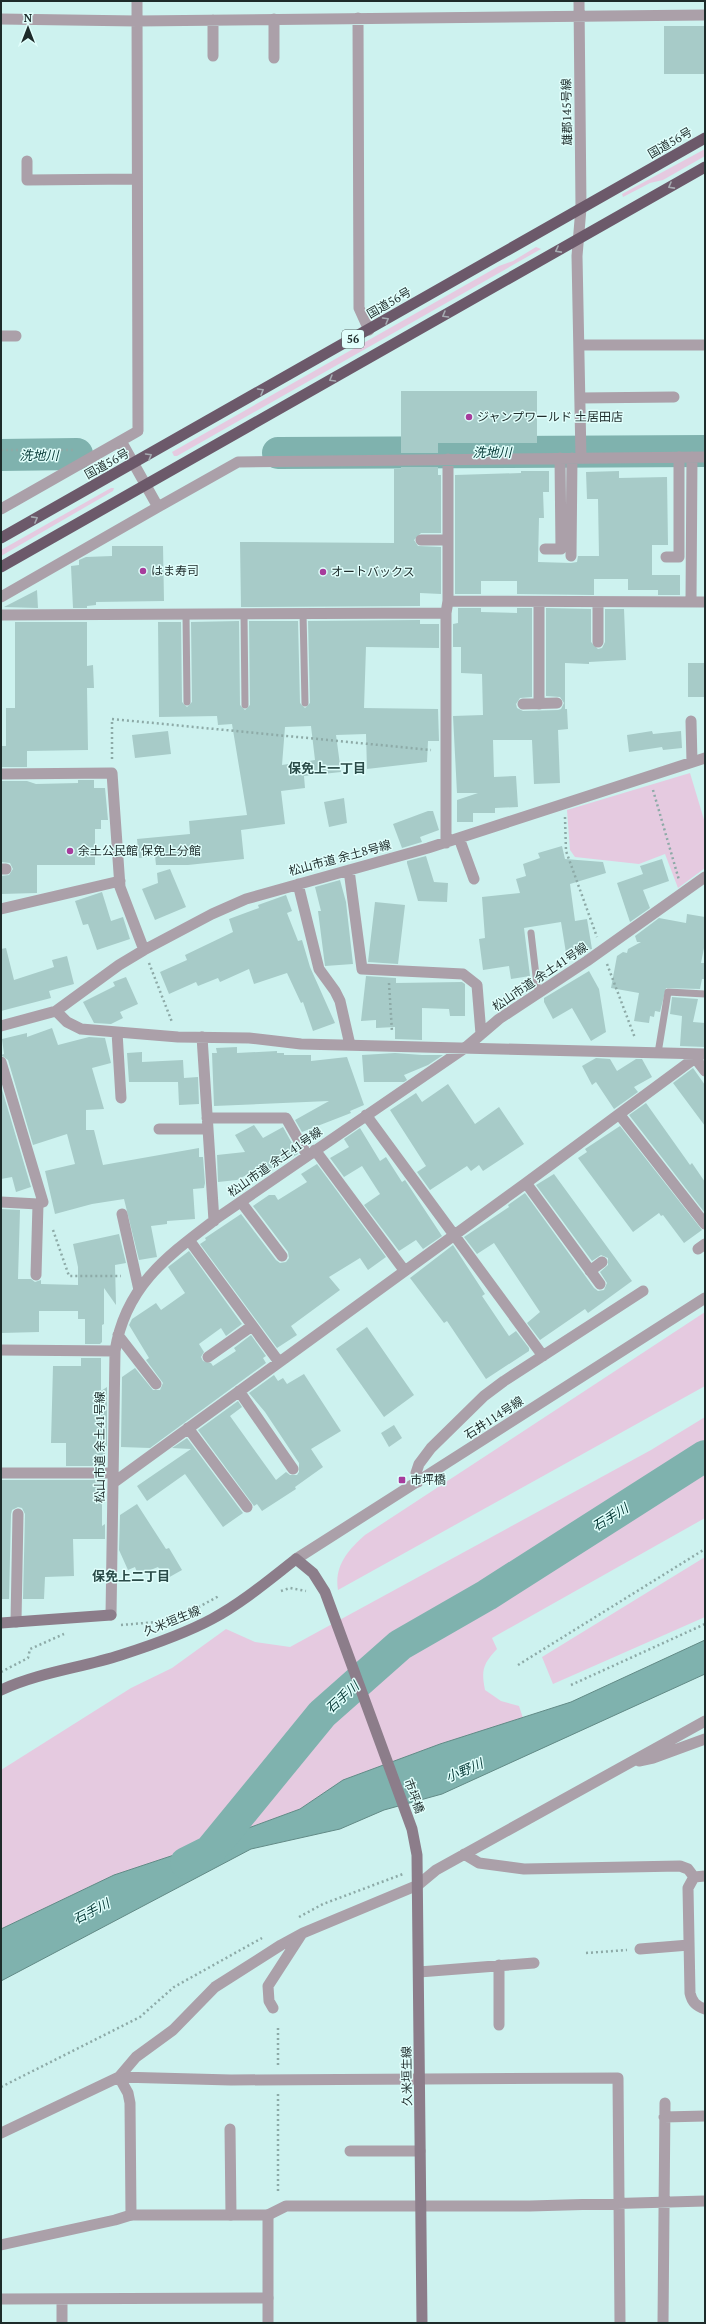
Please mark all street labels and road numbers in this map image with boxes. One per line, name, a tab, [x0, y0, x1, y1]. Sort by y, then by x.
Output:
street label: 雄郡145号線	[558, 78, 575, 146]
street label: 国道56号	[645, 124, 695, 161]
street label: 国道56号	[364, 284, 414, 321]
road number: 56	[342, 330, 364, 348]
street label: 国道56号	[82, 445, 132, 482]
street label: 松山市道 余土8号線	[287, 837, 393, 878]
street label: 松山市道 余土41号線	[489, 939, 590, 1014]
street label: 松山市道 余土41号線	[225, 1123, 325, 1200]
street label: 松山市道 余土41号線	[92, 1391, 107, 1503]
street label: 石井114号線	[461, 1393, 526, 1442]
street label: 久米垣生線	[141, 1602, 202, 1639]
street label: 市坪橋	[401, 1776, 428, 1815]
street label: 久米垣生線	[398, 2046, 415, 2106]

